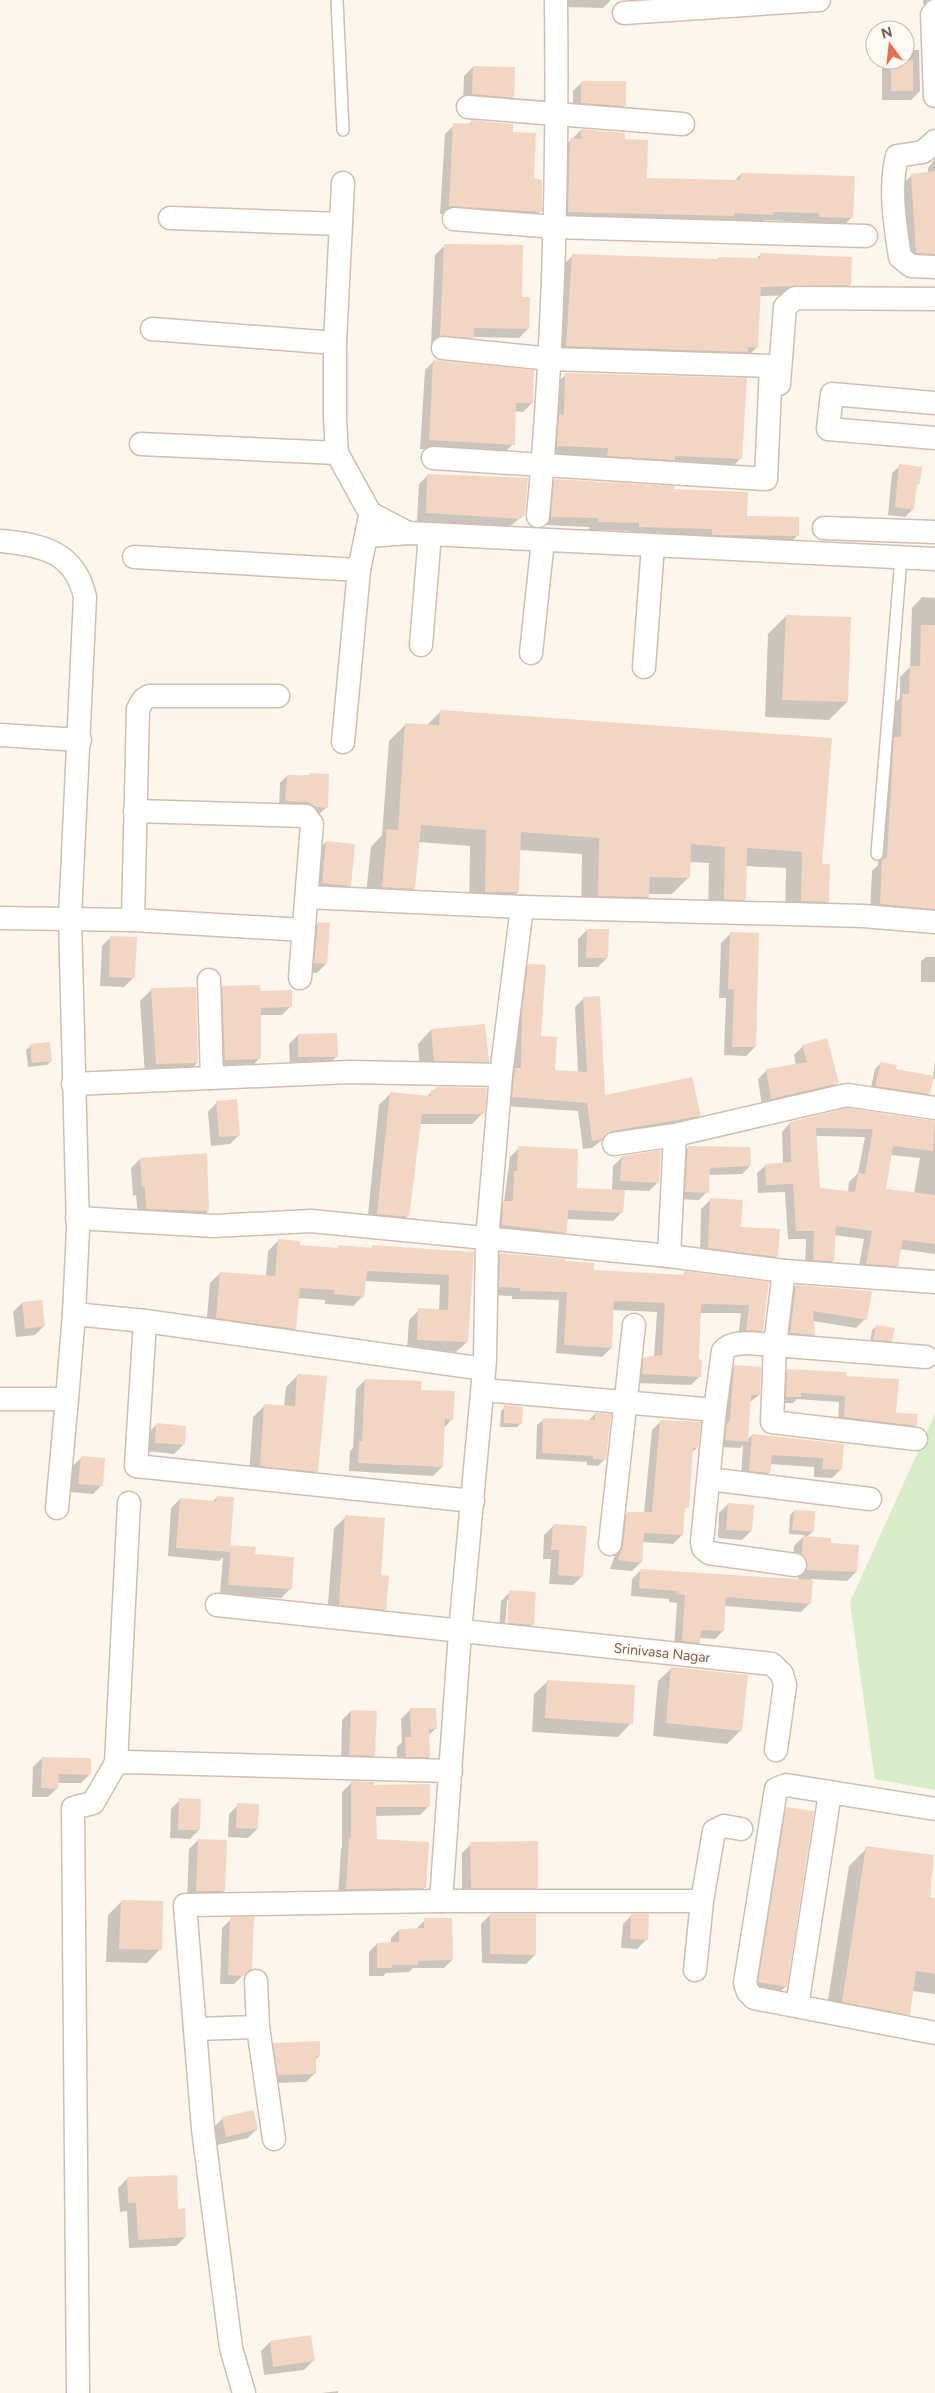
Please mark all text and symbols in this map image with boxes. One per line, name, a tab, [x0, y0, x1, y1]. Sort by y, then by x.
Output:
north arrow	[865, 20, 915, 70]
text: N	[879, 23, 894, 43]
street label: Srinivasa Nagar	[613, 1639, 711, 1667]

